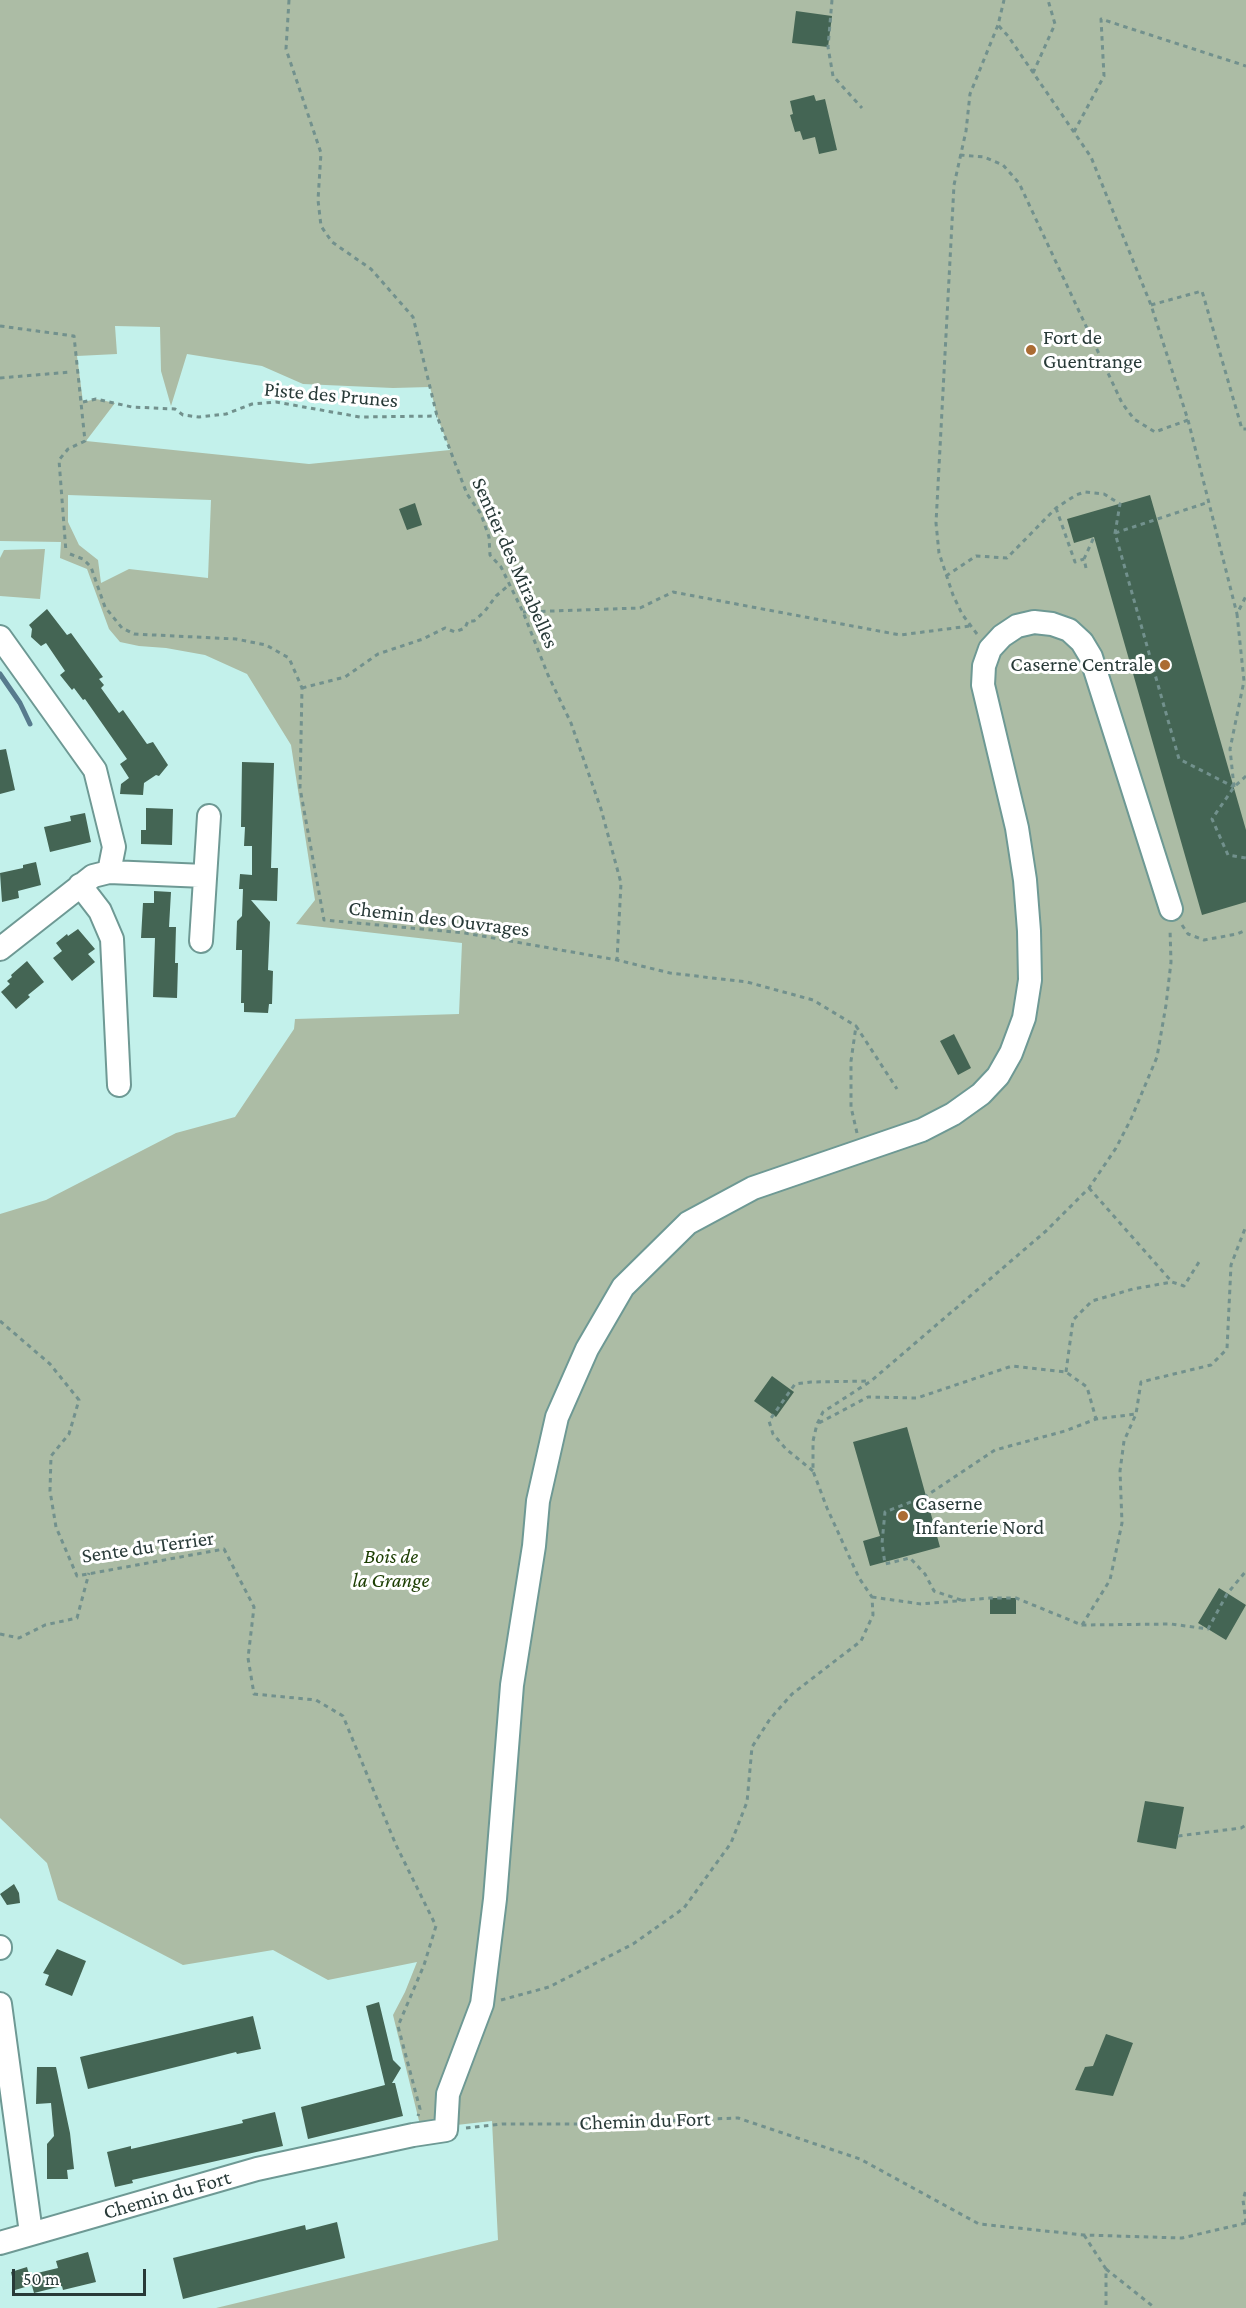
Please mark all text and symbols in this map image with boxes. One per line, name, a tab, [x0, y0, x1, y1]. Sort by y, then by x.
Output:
place label: Fort de Guentrange	[1043, 325, 1142, 375]
marker: Fort de Guentrange	[1024, 343, 1038, 357]
street label: Piste des Prunes	[263, 377, 399, 413]
street label: Sentier des Mirabelles	[466, 474, 564, 652]
place label: Caserne Centrale	[1010, 652, 1153, 678]
marker: Caserne Centrale	[1158, 658, 1172, 672]
street label: Chemin des Ouvrages	[347, 895, 531, 943]
place label: Caserne Infanterie Nord	[915, 1491, 1044, 1541]
marker: Caserne Infanterie Nord	[896, 1509, 910, 1523]
street label: Sente du Terrier	[80, 1525, 216, 1569]
park label: Bois de la Grange	[353, 1544, 429, 1594]
street label: Chemin du Fort	[579, 2106, 711, 2136]
street label: Chemin du Fort	[100, 2165, 234, 2225]
scale bar	[15, 2257, 148, 2295]
text: 50 m	[23, 2269, 60, 2289]

